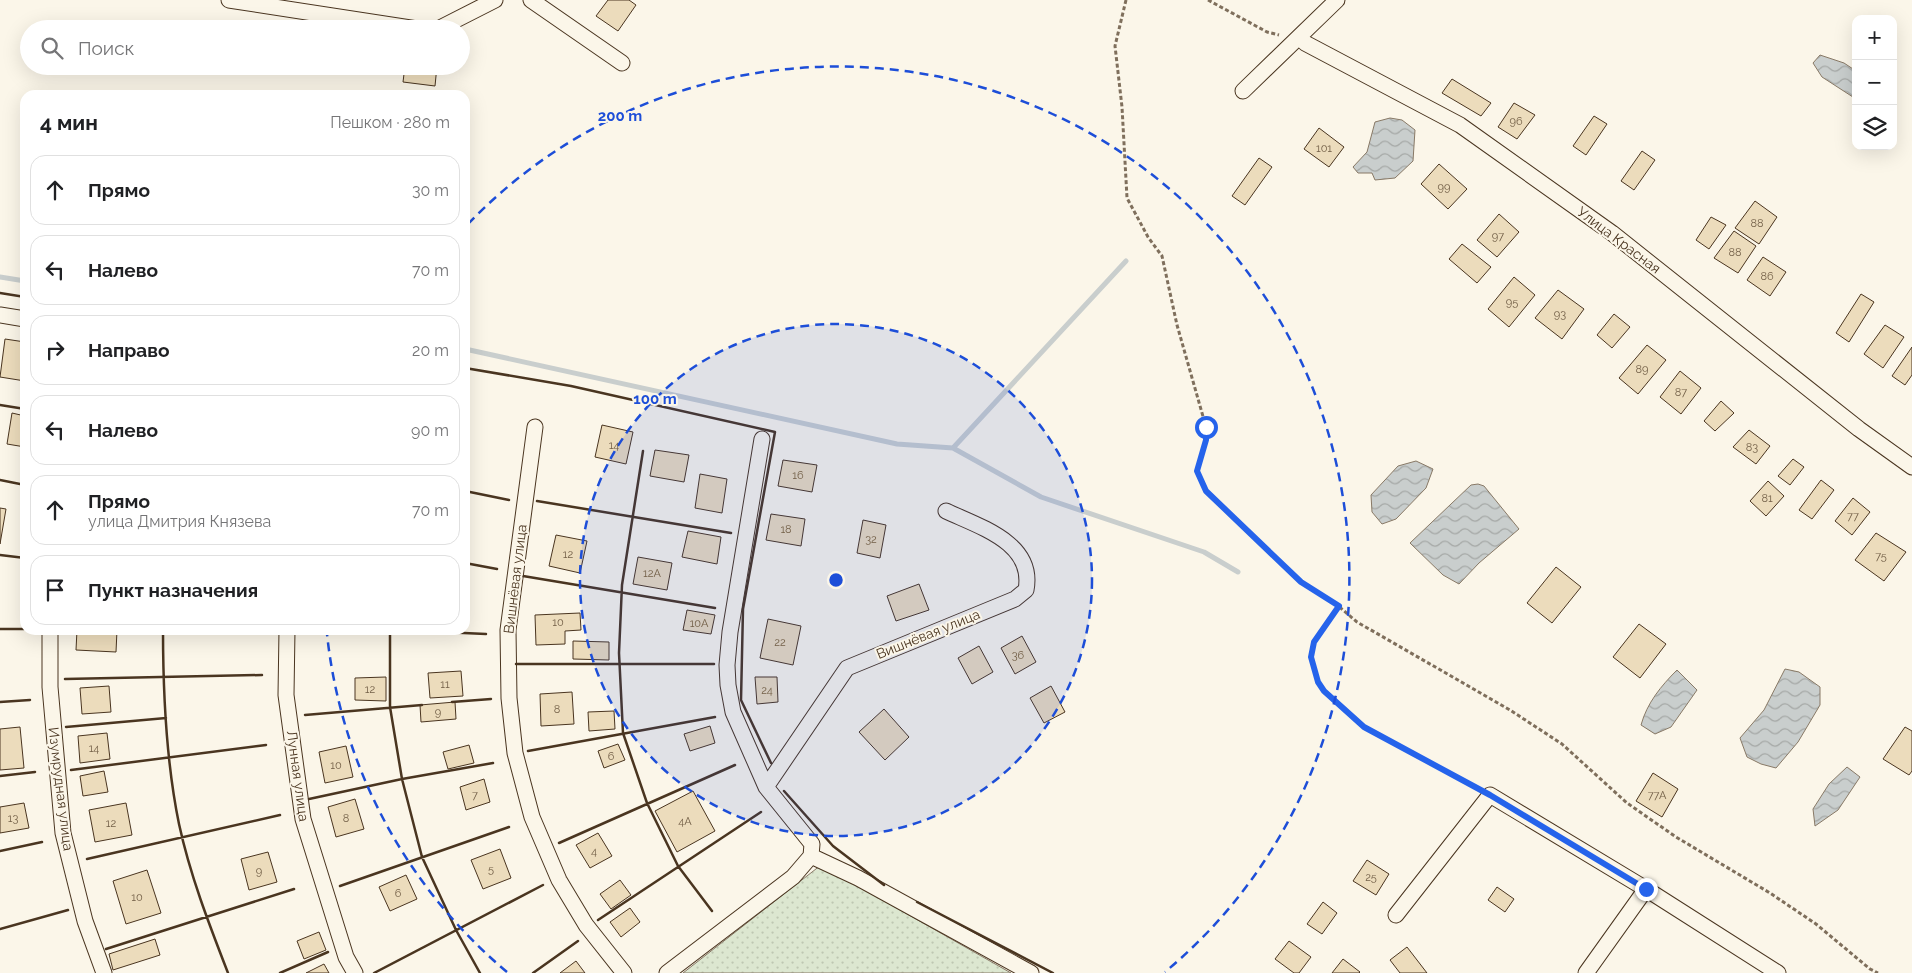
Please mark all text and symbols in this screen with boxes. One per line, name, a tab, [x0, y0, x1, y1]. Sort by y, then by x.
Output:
map controls	[1852, 15, 1897, 150]
button: +	[1852, 15, 1897, 60]
search box	[20, 20, 470, 75]
icon: search	[38, 34, 66, 62]
text: Поиск	[78, 37, 134, 59]
button: −	[1852, 60, 1897, 105]
button: layers	[1852, 105, 1897, 150]
text: 200 m	[598, 107, 642, 125]
text: 4 мин	[40, 110, 98, 135]
text: Пешком · 280 m	[330, 113, 450, 132]
house number: 96	[1509, 115, 1523, 128]
house number: 101	[1316, 142, 1332, 155]
icon: ahead	[41, 176, 69, 204]
text: Прямо	[88, 179, 150, 201]
text: 30 m	[412, 181, 449, 200]
house number: 99	[1438, 181, 1450, 194]
street label: Улица Красная	[1574, 203, 1664, 277]
house number: 88	[1750, 217, 1764, 230]
house number: 97	[1492, 230, 1504, 243]
house number: 88	[1728, 246, 1742, 259]
icon: left	[41, 256, 69, 284]
text: Налево	[88, 259, 158, 281]
text: 70 m	[412, 261, 449, 280]
house number: 86	[1760, 270, 1774, 283]
house number: 95	[1506, 296, 1518, 309]
house number: 93	[1554, 308, 1566, 321]
icon: right	[41, 336, 69, 364]
text: Направо	[88, 339, 169, 361]
text: 20 m	[412, 341, 449, 360]
house number: 89	[1636, 363, 1648, 376]
house number: 87	[1675, 386, 1687, 399]
text: 100 m	[633, 390, 677, 408]
icon: left	[41, 416, 69, 444]
route start	[1195, 416, 1218, 439]
text: Налево	[88, 419, 158, 441]
text: 90 m	[411, 421, 449, 440]
house number: 14	[609, 439, 619, 452]
house number: 83	[1746, 441, 1758, 454]
house number: 16	[792, 469, 804, 482]
text: Прямо	[88, 490, 150, 512]
house number: 81	[1761, 492, 1773, 505]
icon: ahead	[41, 496, 69, 524]
text: 70 m	[412, 501, 449, 520]
house number: 77	[1847, 510, 1859, 523]
text: улица Дмитрия Князева	[88, 512, 271, 531]
street label: Вишнёвая улица	[500, 523, 530, 635]
house number: 18	[780, 523, 792, 536]
house number: 32	[865, 533, 877, 546]
house number: 12	[563, 548, 573, 561]
house number: 75	[1875, 550, 1887, 563]
house number: 12А	[643, 567, 662, 580]
centre of rings	[827, 571, 845, 589]
icon: arrive	[41, 576, 69, 604]
text: Пункт назначения	[88, 579, 258, 601]
street label: Вишнёвая улица	[874, 606, 982, 662]
house number: 10	[552, 616, 564, 629]
house number: 10А	[690, 617, 709, 630]
house number: 22	[774, 636, 786, 649]
house number: 36	[1012, 649, 1025, 662]
house number: 11	[440, 678, 450, 691]
house number: 12	[365, 683, 375, 696]
house number: 24	[761, 684, 773, 697]
house number: 8	[554, 703, 560, 716]
house number: 9	[435, 706, 441, 719]
street label: Изумрудная улица	[45, 726, 77, 852]
street label: Лунная улица	[284, 729, 312, 823]
house number: 14	[89, 742, 99, 755]
house number: 6	[608, 750, 615, 763]
house number: 10	[330, 759, 342, 772]
house number: 7	[472, 789, 478, 802]
house number: 77А	[1648, 789, 1667, 802]
house number: 13	[8, 812, 18, 825]
house number: 8	[343, 812, 349, 825]
house number: 4А	[678, 815, 692, 828]
house number: 12	[106, 817, 116, 830]
house number: 4	[591, 845, 597, 858]
house number: 5	[488, 863, 494, 876]
house number: 9	[256, 865, 262, 878]
house number: 25	[1365, 871, 1377, 884]
route end	[1635, 878, 1658, 901]
house number: 6	[395, 887, 402, 900]
house number: 10	[131, 891, 143, 904]

